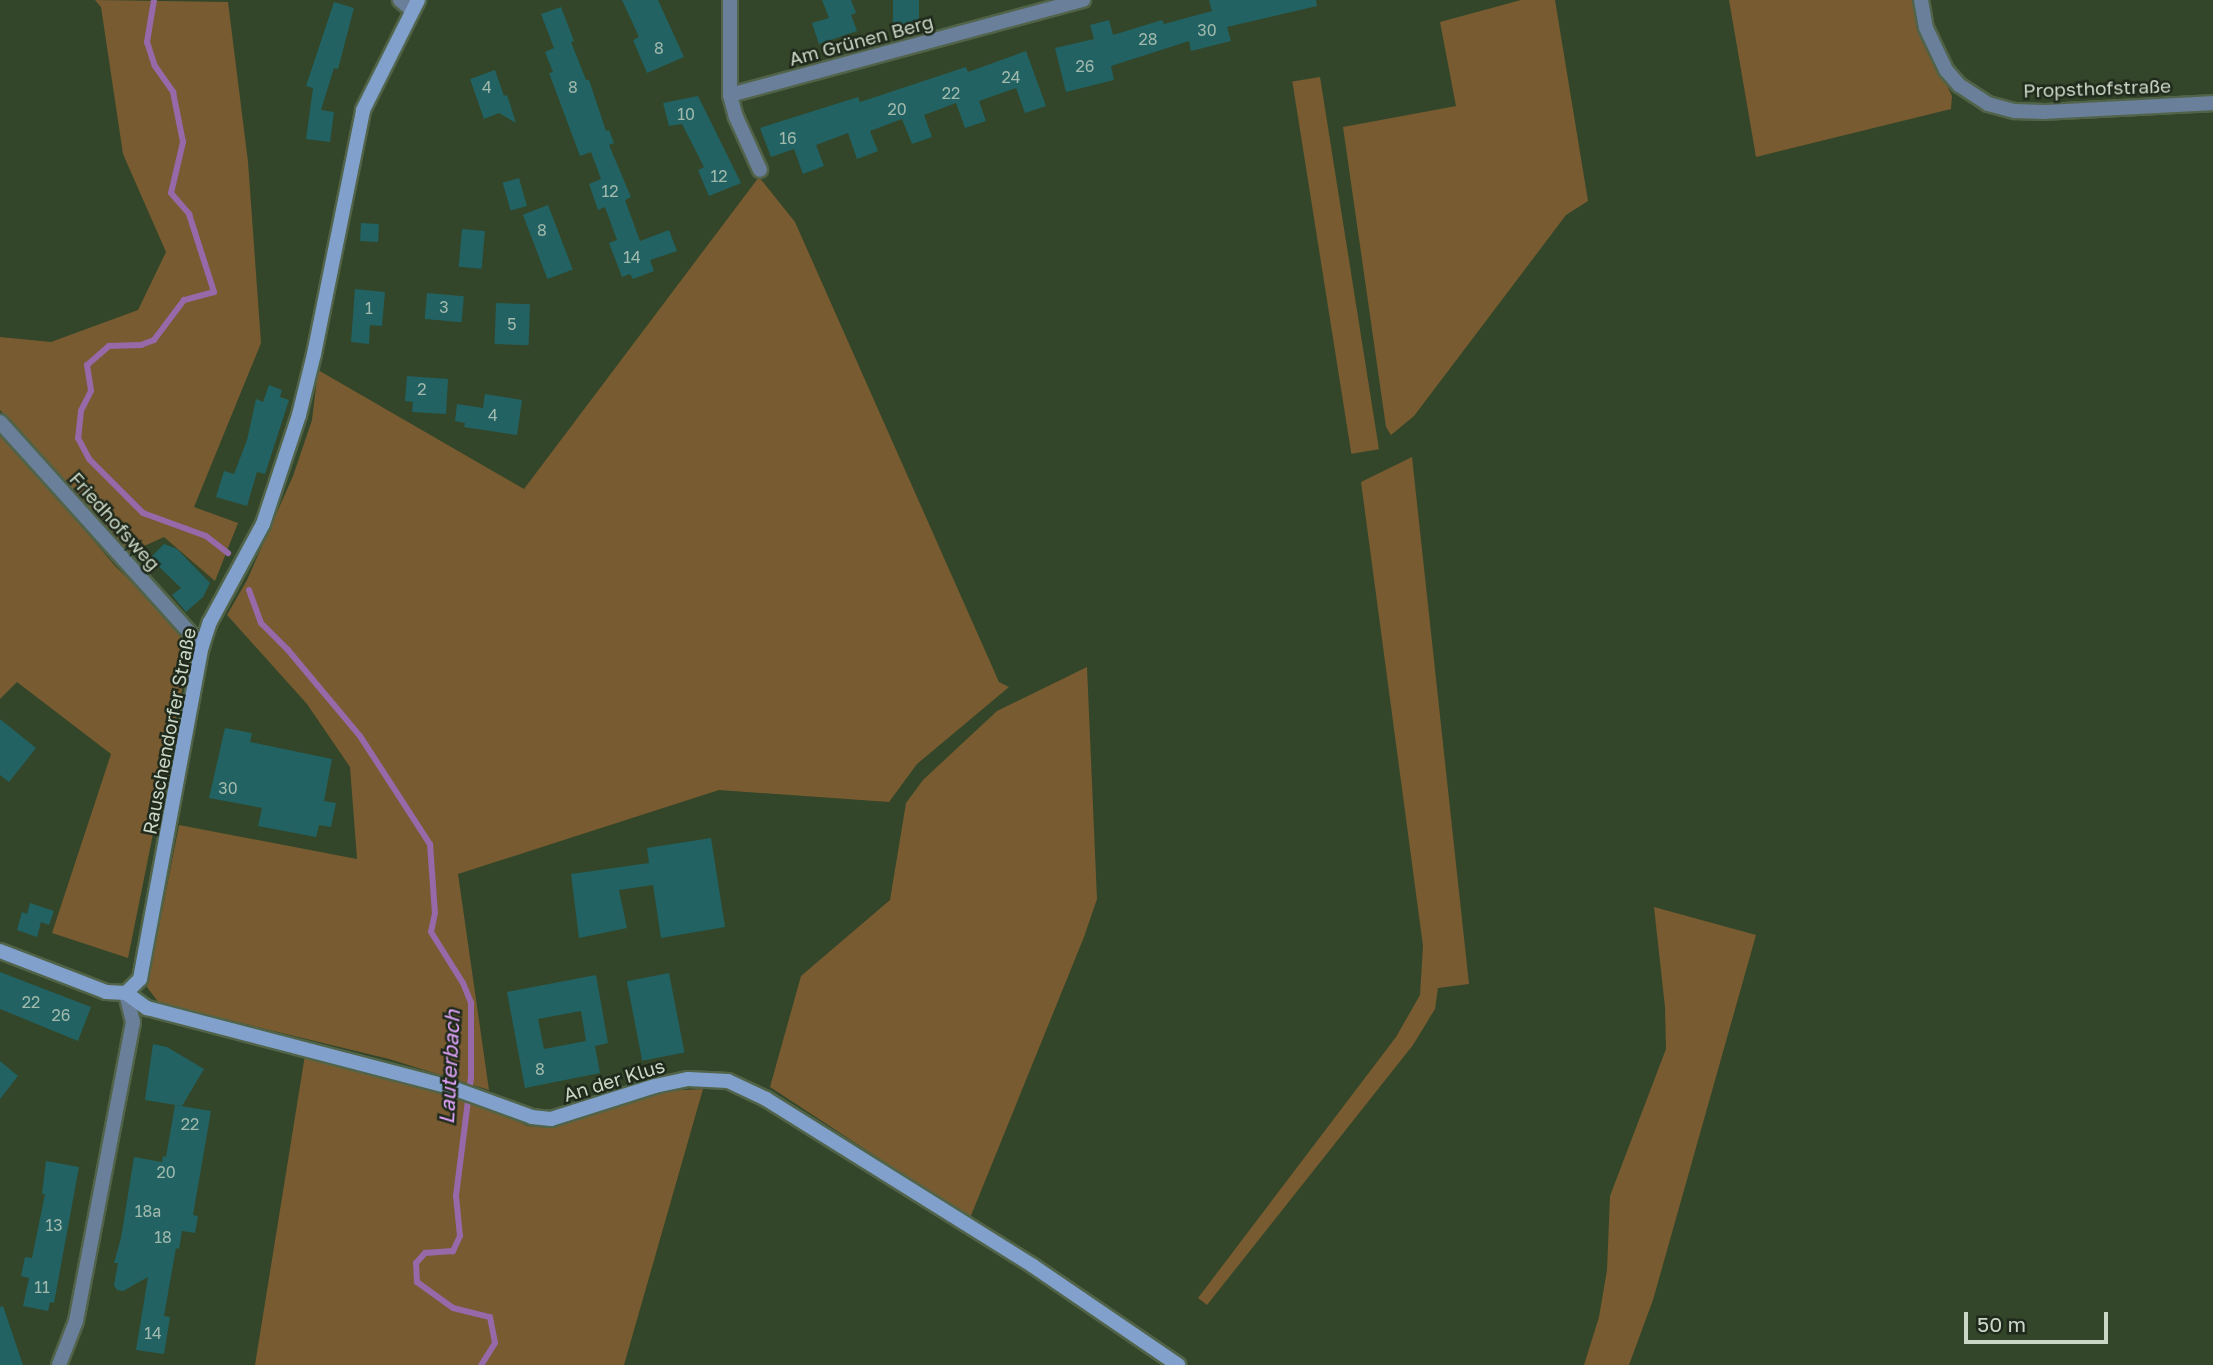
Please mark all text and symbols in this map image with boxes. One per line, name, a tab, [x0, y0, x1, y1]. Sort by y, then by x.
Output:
street label: Am Grünen Berg	[786, 10, 936, 70]
house number: 30	[1197, 20, 1217, 40]
house number: 28	[1138, 29, 1158, 49]
house number: 8	[654, 38, 664, 58]
house number: 26	[1076, 56, 1094, 76]
house number: 24	[1001, 67, 1021, 87]
street label: Propsthofstraße	[2023, 74, 2171, 102]
house number: 4	[482, 77, 492, 97]
house number: 8	[568, 77, 578, 97]
house number: 22	[942, 83, 960, 103]
house number: 20	[887, 99, 907, 119]
house number: 10	[677, 104, 695, 124]
house number: 16	[779, 128, 797, 148]
house number: 12	[710, 166, 728, 186]
house number: 12	[601, 181, 619, 201]
house number: 8	[537, 220, 547, 240]
house number: 14	[623, 247, 641, 267]
house number: 3	[439, 297, 449, 317]
house number: 1	[365, 298, 373, 318]
house number: 5	[507, 314, 517, 334]
house number: 2	[417, 379, 427, 399]
house number: 4	[488, 405, 498, 425]
street label: Friedhofsweg	[65, 467, 165, 575]
street label: Rauschendorfer Straße	[138, 626, 200, 836]
house number: 30	[218, 778, 238, 798]
house number: 22	[22, 992, 40, 1012]
house number: 26	[52, 1005, 70, 1025]
water label: Lauterbach	[433, 1009, 465, 1125]
street label: An der Klus	[561, 1054, 667, 1106]
house number: 8	[535, 1059, 545, 1079]
house number: 22	[181, 1114, 199, 1134]
house number: 20	[156, 1162, 176, 1182]
house number: 18a	[135, 1201, 161, 1221]
house number: 13	[45, 1215, 63, 1235]
house number: 18	[154, 1227, 172, 1247]
house number: 11	[34, 1277, 50, 1297]
scale bar	[1968, 1298, 2112, 1342]
text: 50 m	[1977, 1311, 2026, 1337]
house number: 14	[144, 1323, 162, 1343]

